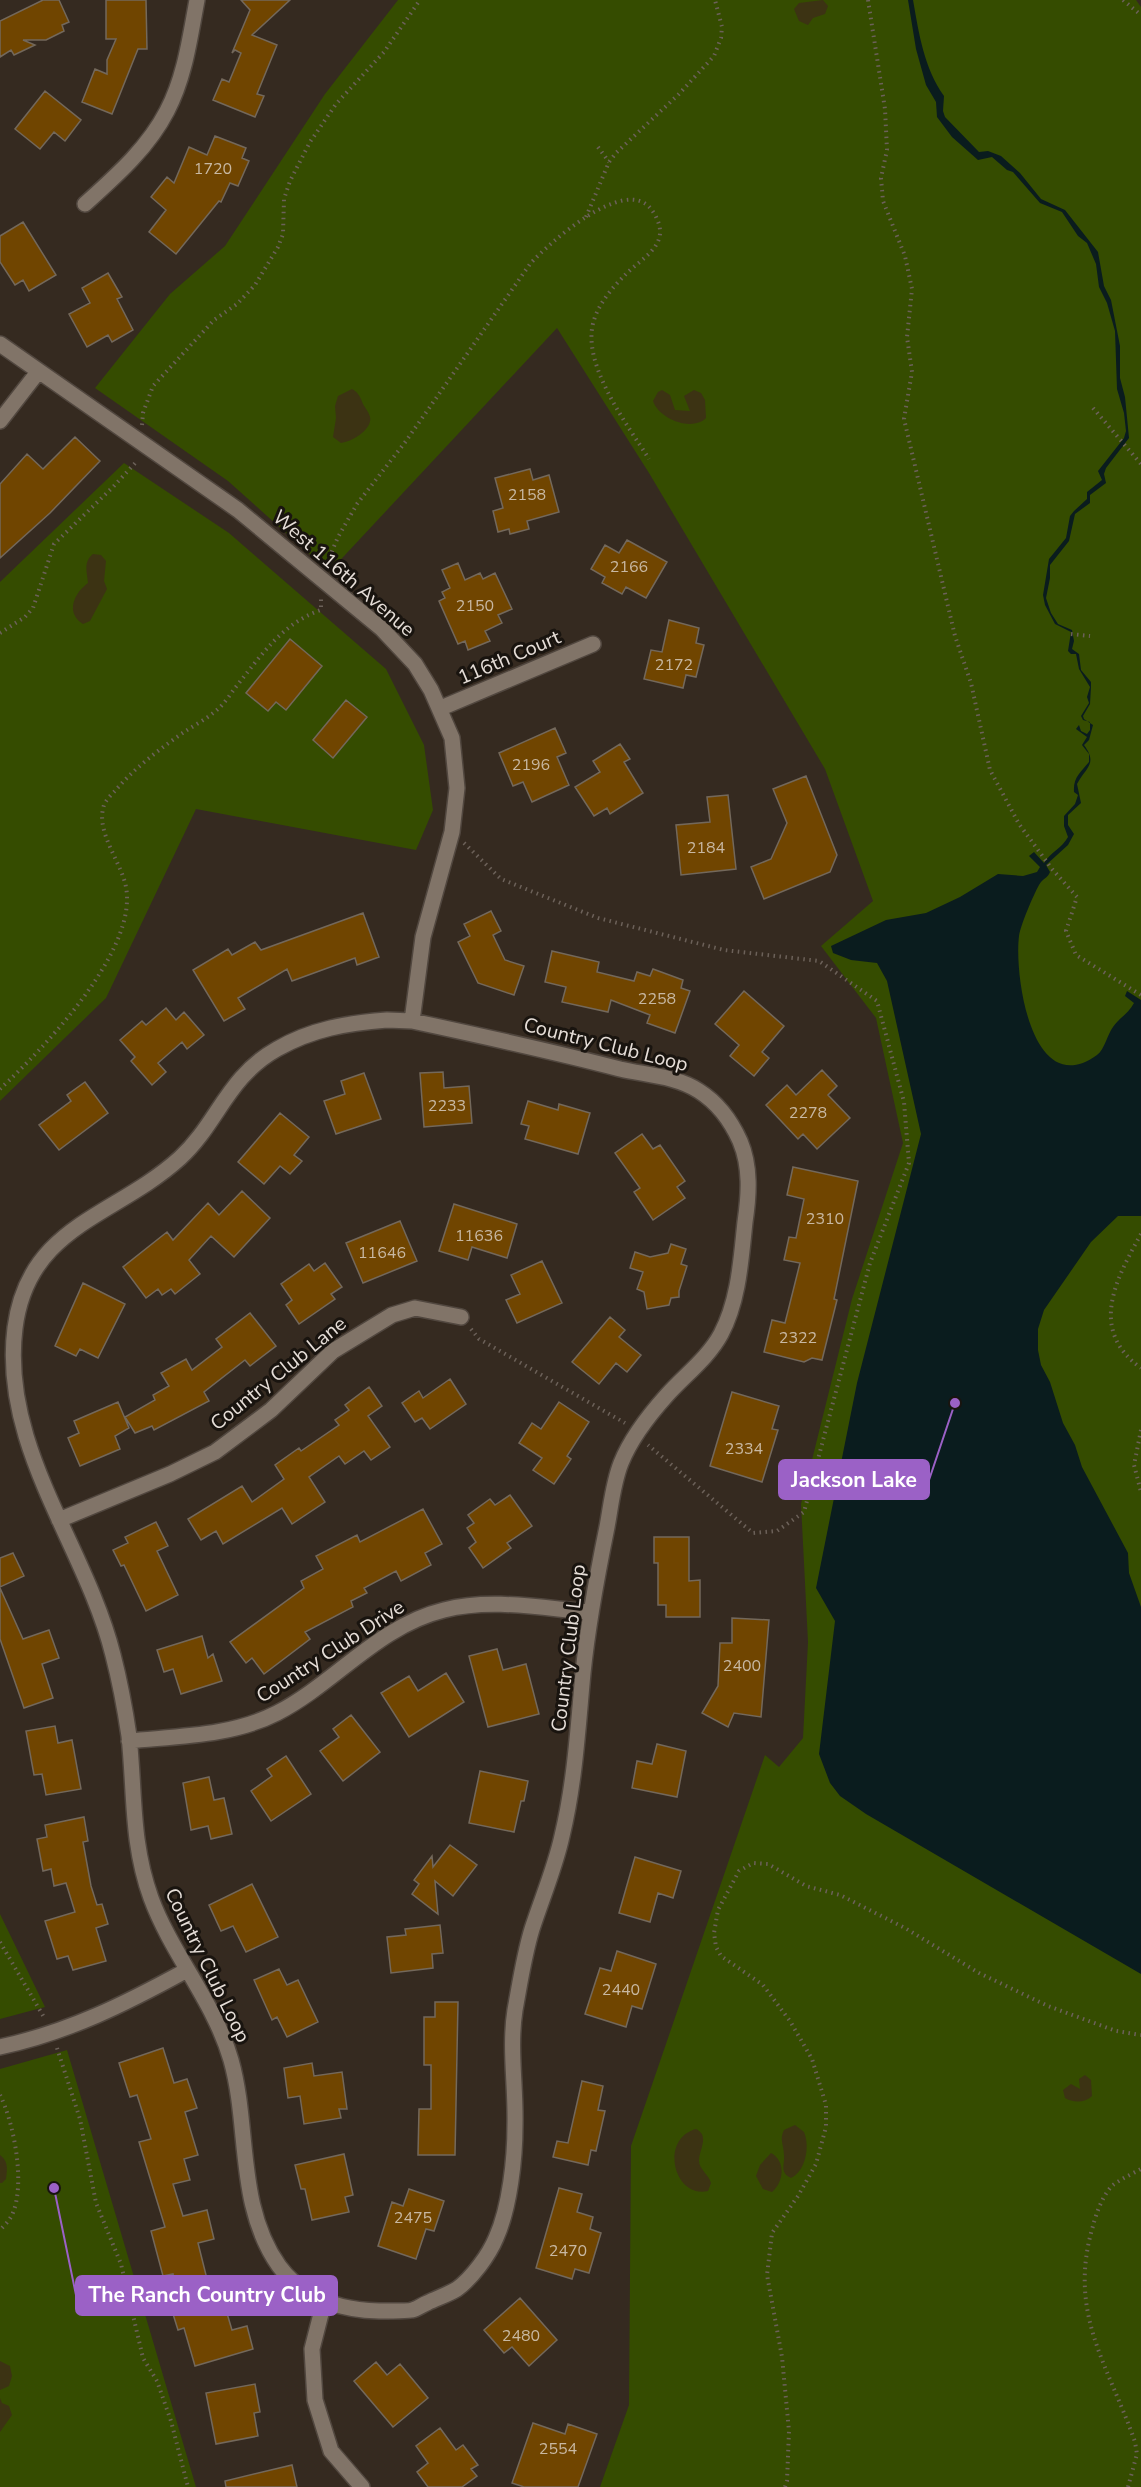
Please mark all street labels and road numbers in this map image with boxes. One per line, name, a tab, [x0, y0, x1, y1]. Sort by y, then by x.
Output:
street label: West 116th Avenue	[267, 504, 421, 643]
street label: 116th Court	[454, 623, 566, 691]
street label: Country Club Loop	[521, 1011, 691, 1078]
street label: Country Club Lane	[205, 1310, 352, 1437]
street label: Country Club Loop	[545, 1563, 592, 1733]
street label: Country Club Drive	[251, 1593, 410, 1709]
street label: Country Club Loop	[158, 1883, 257, 2047]

